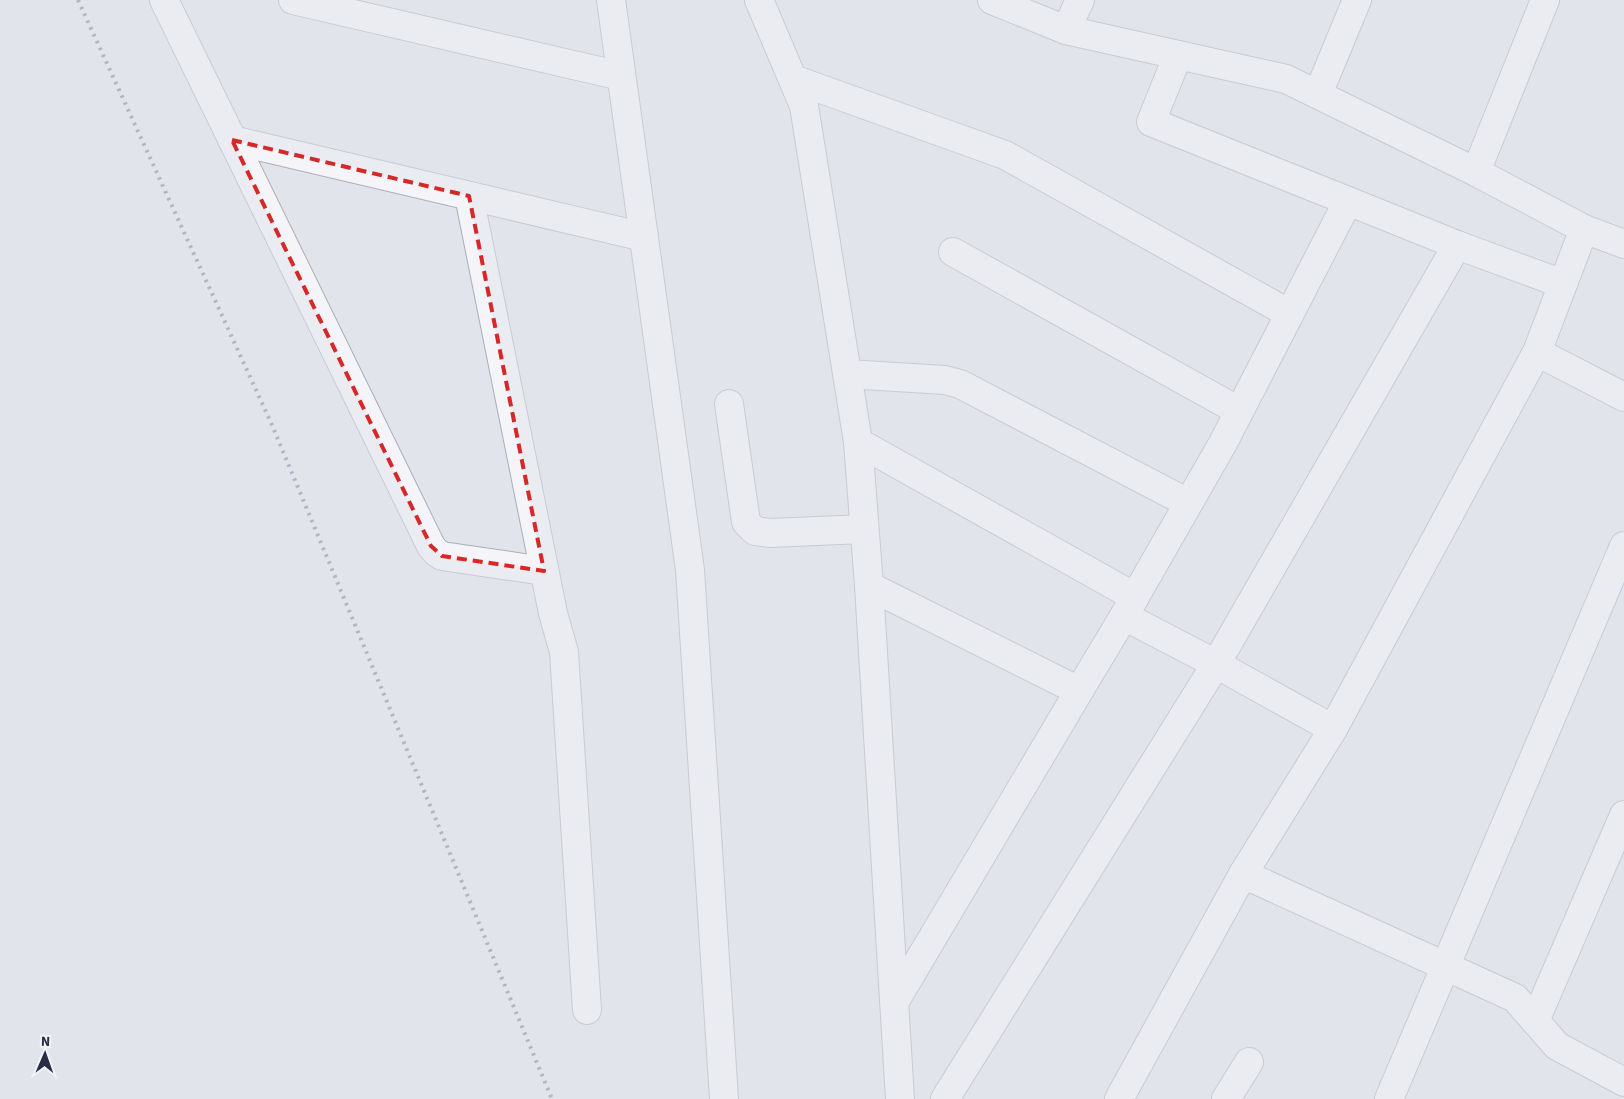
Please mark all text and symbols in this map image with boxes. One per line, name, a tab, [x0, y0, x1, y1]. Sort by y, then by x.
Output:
north arrow	[20, 1029, 70, 1079]
text: N	[40, 1032, 50, 1052]

